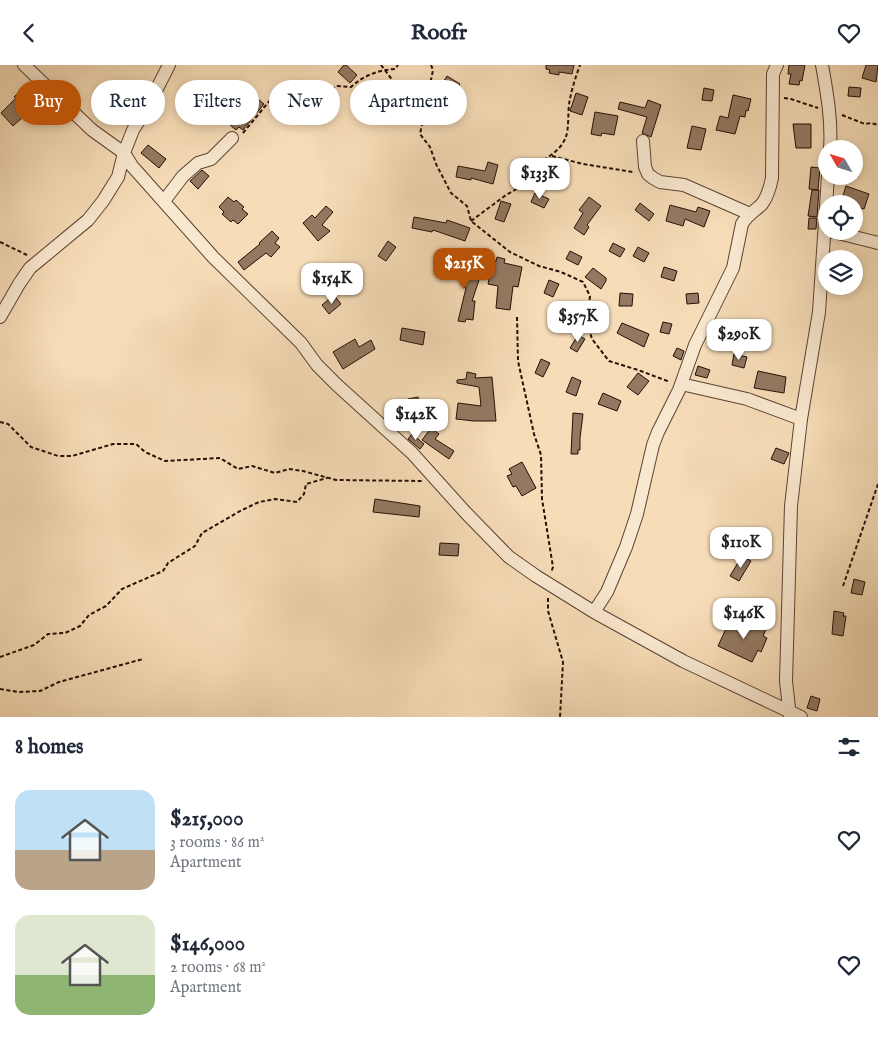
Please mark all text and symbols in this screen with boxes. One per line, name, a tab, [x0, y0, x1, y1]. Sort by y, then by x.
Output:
icon: back	[15, 19, 43, 47]
text: Roofr	[411, 19, 467, 47]
icon: heart	[835, 19, 863, 47]
chip: Buy	[15, 80, 81, 125]
chip: Rent	[91, 80, 165, 125]
chip: Filters	[175, 80, 259, 125]
chip: New	[269, 80, 340, 125]
chip: Apartment	[350, 80, 467, 125]
north arrow	[818, 140, 862, 185]
map controls	[818, 140, 863, 295]
pin: $133K	[505, 157, 575, 200]
text: $133K	[521, 164, 559, 184]
button: locate	[818, 195, 863, 240]
pin: $215K	[429, 247, 499, 290]
button: layers	[818, 250, 863, 295]
text: $215K	[444, 254, 484, 274]
pin: $154K	[297, 263, 367, 305]
text: $154K	[312, 269, 352, 289]
pin: $357K	[543, 301, 613, 343]
text: $357K	[558, 307, 598, 327]
pin: $290K	[704, 319, 774, 361]
text: $290K	[718, 325, 760, 345]
pin: $142K	[381, 399, 451, 441]
text: $142K	[395, 405, 437, 425]
pin: $110K	[706, 527, 776, 569]
text: $110K	[721, 533, 761, 553]
pin: $146K	[709, 597, 779, 640]
text: $146K	[724, 604, 764, 624]
icon: filters	[835, 733, 863, 761]
text: 8 homes	[15, 734, 83, 761]
text: $215,000	[170, 806, 243, 833]
icon: home	[55, 810, 115, 870]
icon: heart	[835, 826, 863, 854]
text: 3 rooms · 86 m²	[170, 833, 264, 853]
text: Apartment	[170, 853, 241, 873]
text: $146,000	[170, 931, 245, 958]
icon: home	[55, 935, 115, 995]
icon: heart	[835, 951, 863, 979]
text: 2 rooms · 68 m²	[170, 958, 266, 978]
text: Apartment	[170, 978, 241, 998]

